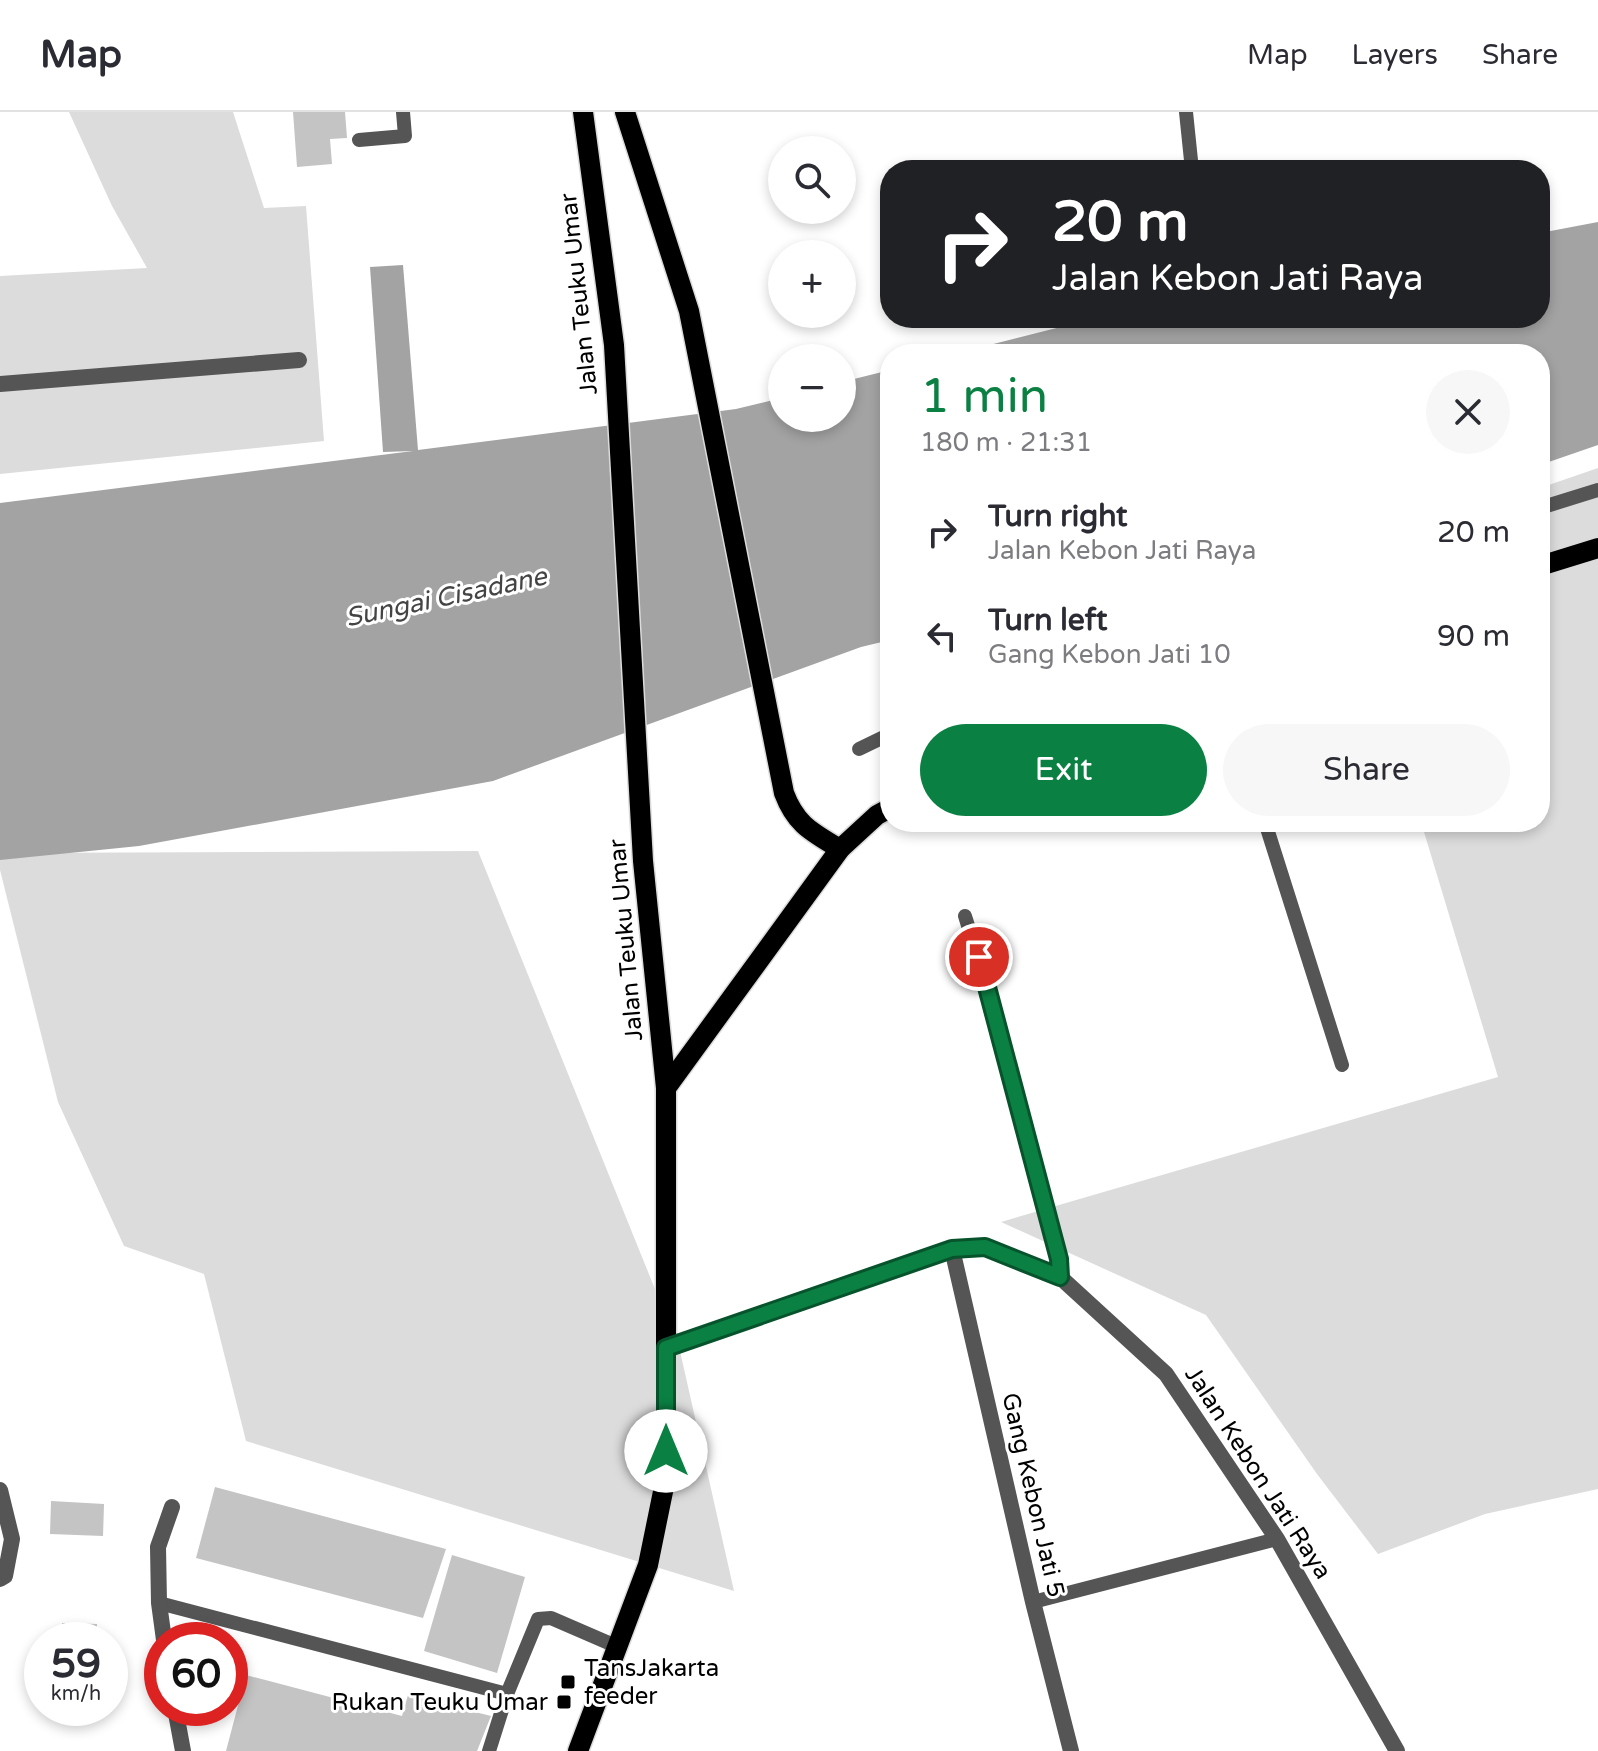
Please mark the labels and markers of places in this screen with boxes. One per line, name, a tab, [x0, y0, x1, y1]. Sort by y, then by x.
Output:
pin	[945, 923, 1013, 991]
place label: TansJakarta feeder	[584, 1654, 719, 1711]
marker: TansJakarta feeder	[559, 1673, 577, 1691]
place label: Rukan Teuku Umar	[331, 1688, 549, 1717]
marker: Rukan Teuku Umar	[555, 1693, 573, 1711]

